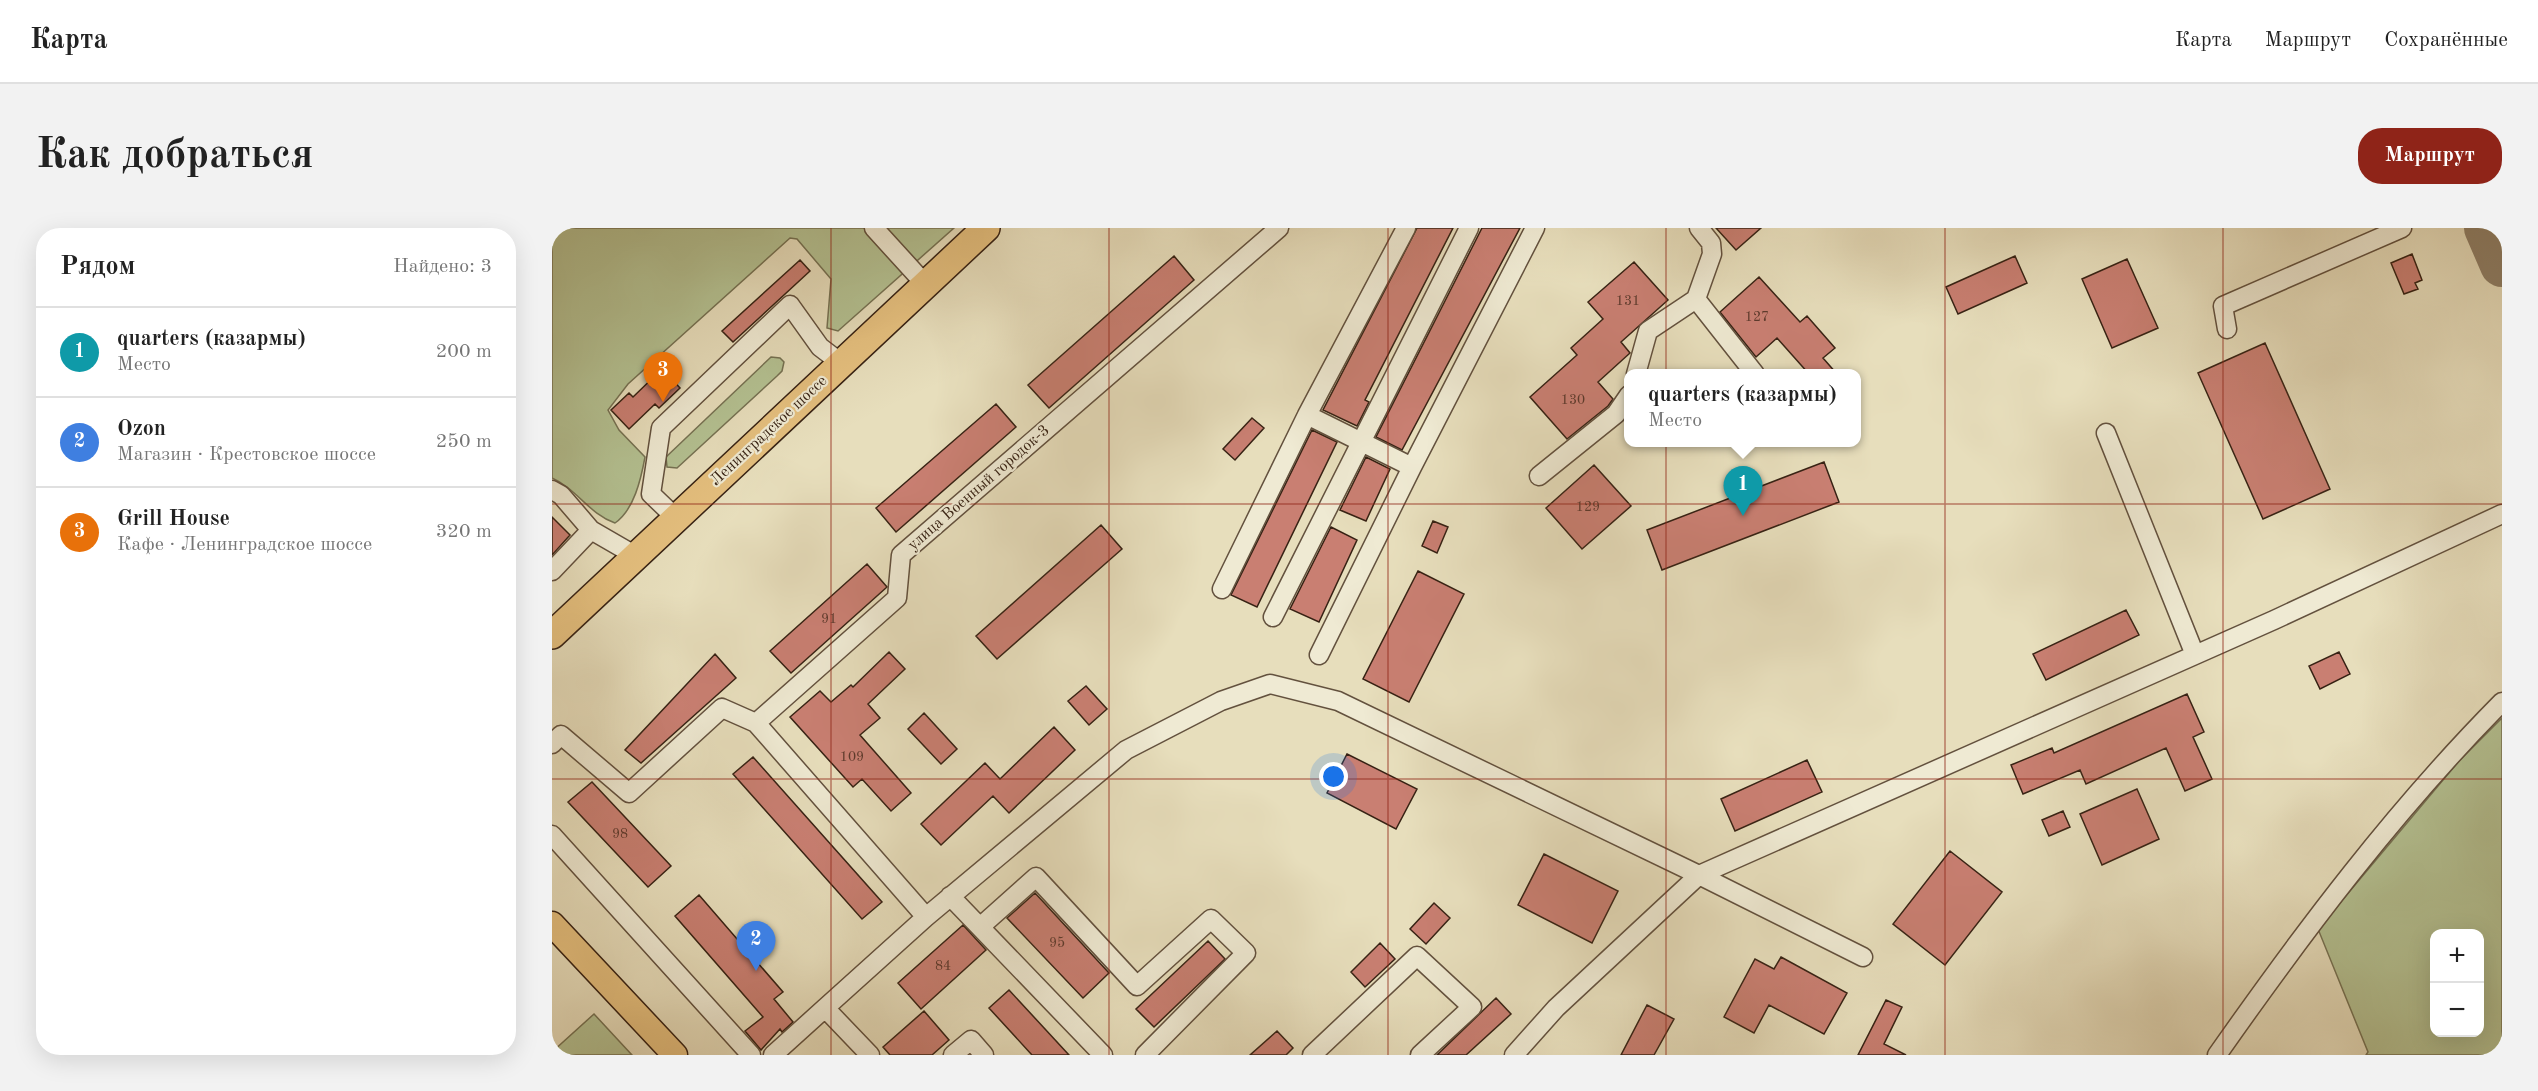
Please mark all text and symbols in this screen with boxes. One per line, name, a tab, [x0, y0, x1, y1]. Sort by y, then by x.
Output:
text: Карта	[30, 27, 108, 55]
text: Карта	[2175, 30, 2232, 51]
text: Маршрут	[2265, 30, 2351, 51]
text: Сохранённые	[2384, 30, 2508, 51]
button: Маршрут	[2358, 128, 2502, 184]
text: Как добраться	[36, 135, 313, 177]
text: Рядом	[60, 254, 135, 280]
text: Найдено: 3	[393, 257, 492, 277]
house number: 131	[1616, 294, 1640, 308]
house number: 127	[1745, 310, 1769, 324]
text: quarters (казармы)	[117, 328, 306, 350]
text: 1	[74, 342, 85, 362]
text: 200 m	[436, 342, 492, 362]
pin: 3	[644, 352, 682, 402]
text: Место	[117, 355, 171, 375]
popup	[1624, 369, 1861, 447]
street label: Ленинградское шоссе	[708, 373, 830, 489]
text: quarters (казармы)	[1648, 384, 1837, 406]
house number: 130	[1561, 393, 1585, 407]
text: Место	[1648, 411, 1702, 431]
text: Ozon	[117, 418, 166, 440]
street label: улица Военный городок-3	[905, 422, 1053, 554]
text: 2	[74, 432, 85, 452]
text: 250 m	[436, 432, 492, 452]
text: Магазин · Крестовское шоссе	[117, 445, 376, 465]
pin: 1	[1724, 466, 1762, 516]
house number: 129	[1576, 500, 1600, 514]
text: Grill House	[117, 508, 230, 530]
text: 3	[74, 522, 85, 542]
text: 320 m	[436, 522, 492, 542]
text: Кафе · Ленинградское шоссе	[117, 535, 372, 555]
house number: 91	[821, 612, 837, 626]
house number: 109	[840, 750, 864, 764]
your location	[1319, 762, 1348, 791]
house number: 98	[612, 827, 628, 841]
pin: 2	[736, 922, 776, 971]
map controls	[2430, 929, 2484, 1037]
button: +	[2430, 929, 2484, 983]
house number: 95	[1049, 936, 1065, 950]
house number: 84	[935, 959, 951, 973]
button: −	[2430, 983, 2484, 1037]

